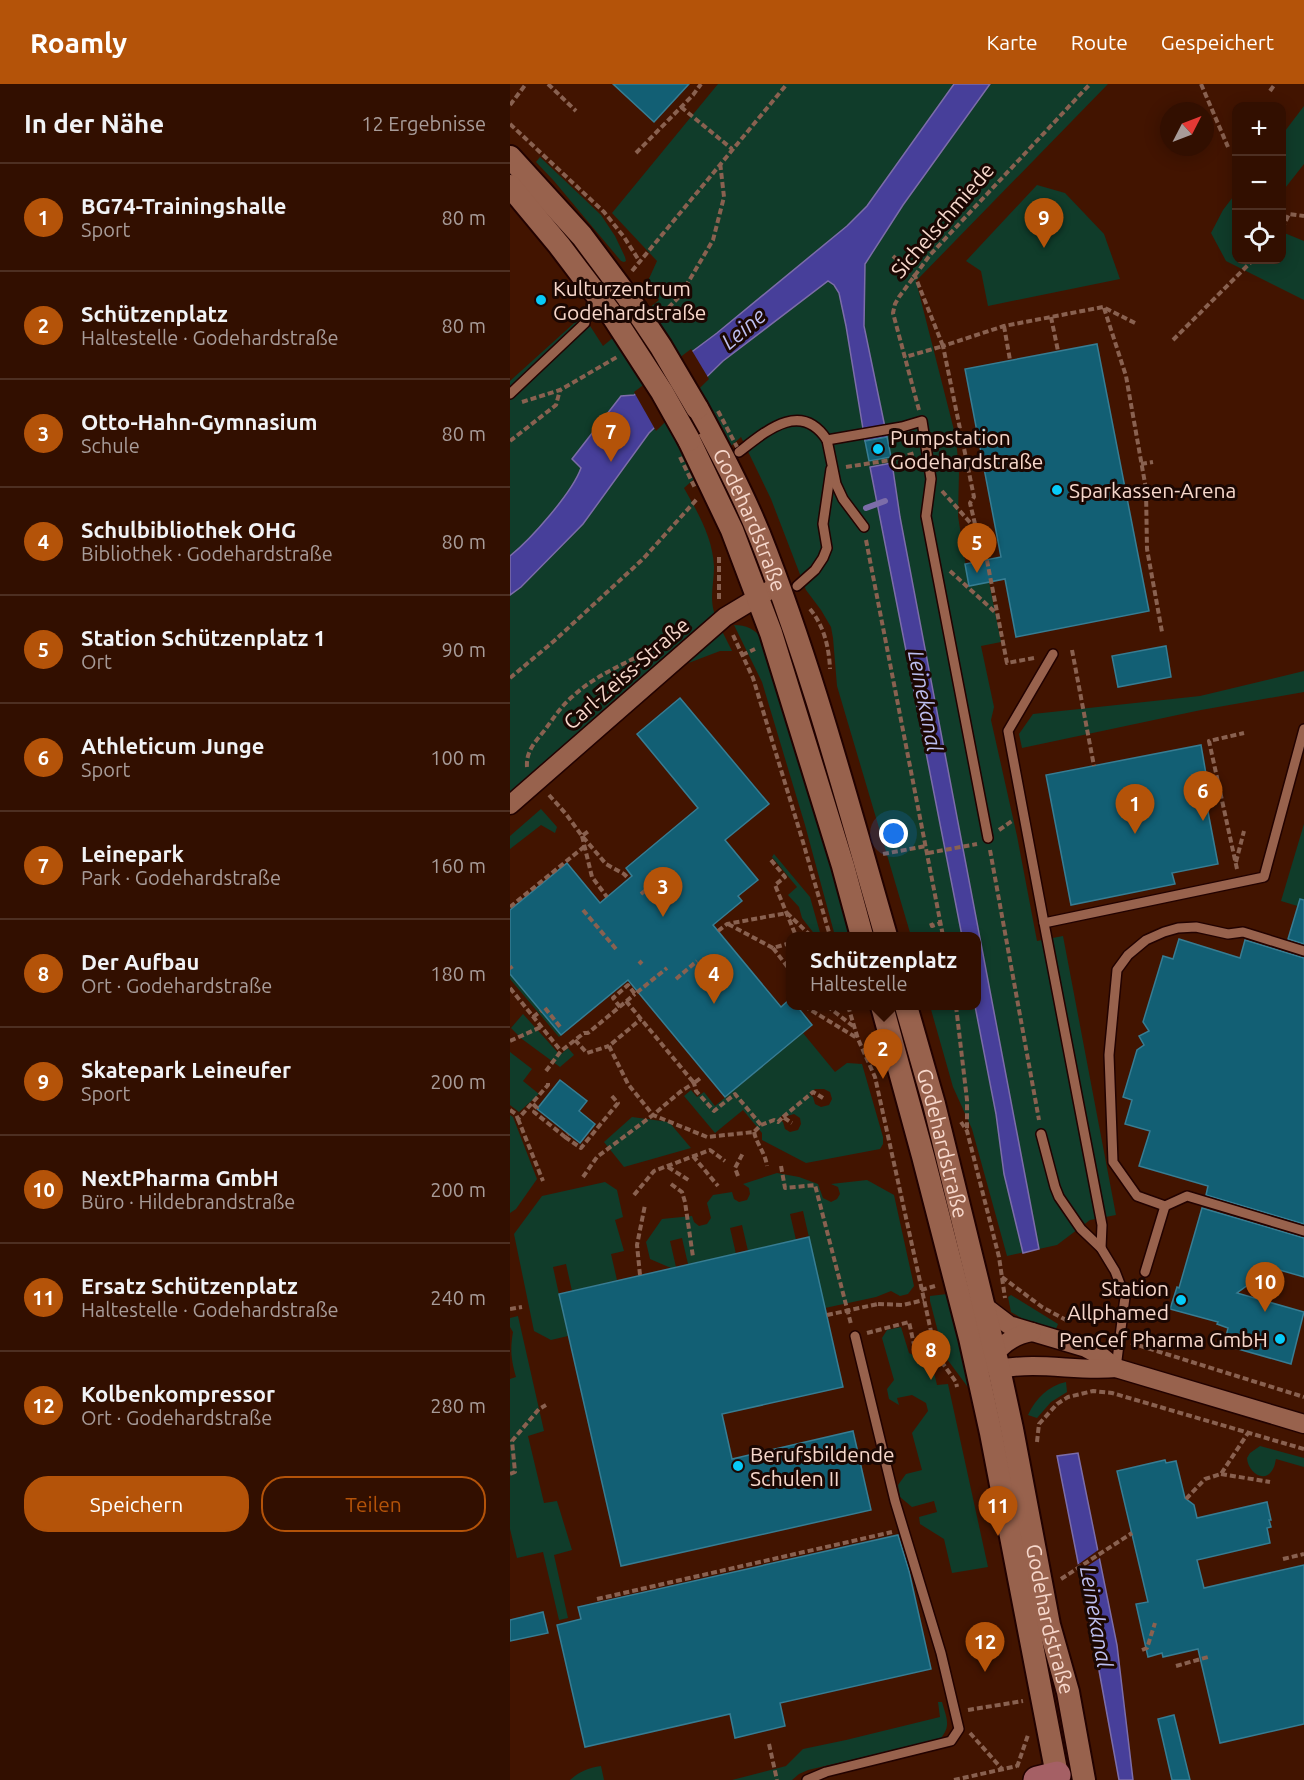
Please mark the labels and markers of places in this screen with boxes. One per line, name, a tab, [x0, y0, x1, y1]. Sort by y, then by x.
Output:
pin: 9	[1024, 198, 1064, 248]
place label: Kulturzentrum Godehardstraße	[553, 276, 706, 324]
marker: Kulturzentrum Godehardstraße	[534, 293, 548, 307]
pin: 7	[592, 412, 630, 462]
place label: Pumpstation Godehardstraße	[890, 425, 1043, 473]
marker: Pumpstation Godehardstraße	[871, 442, 885, 456]
place label: Sparkassen-Arena	[1069, 478, 1236, 502]
marker: Sparkassen-Arena	[1050, 483, 1064, 497]
pin: 5	[958, 524, 996, 573]
pin: 6	[1184, 772, 1222, 821]
pin: 1	[1116, 784, 1154, 834]
pin: 3	[644, 868, 682, 917]
pin: 4	[694, 954, 734, 1004]
pin: 2	[864, 1030, 902, 1079]
pin: 10	[1246, 1262, 1284, 1312]
place label: Station Allphamed	[1067, 1276, 1169, 1324]
marker: Station Allphamed	[1174, 1293, 1188, 1307]
place label: PenCef Pharma GmbH	[1059, 1327, 1268, 1351]
pin: 8	[912, 1330, 950, 1380]
marker: PenCef Pharma GmbH	[1273, 1332, 1287, 1346]
place label: Berufsbildende Schulen II	[750, 1442, 895, 1490]
marker: Berufsbildende Schulen II	[731, 1459, 745, 1473]
pin: 11	[978, 1486, 1018, 1536]
pin: 12	[966, 1622, 1004, 1672]

